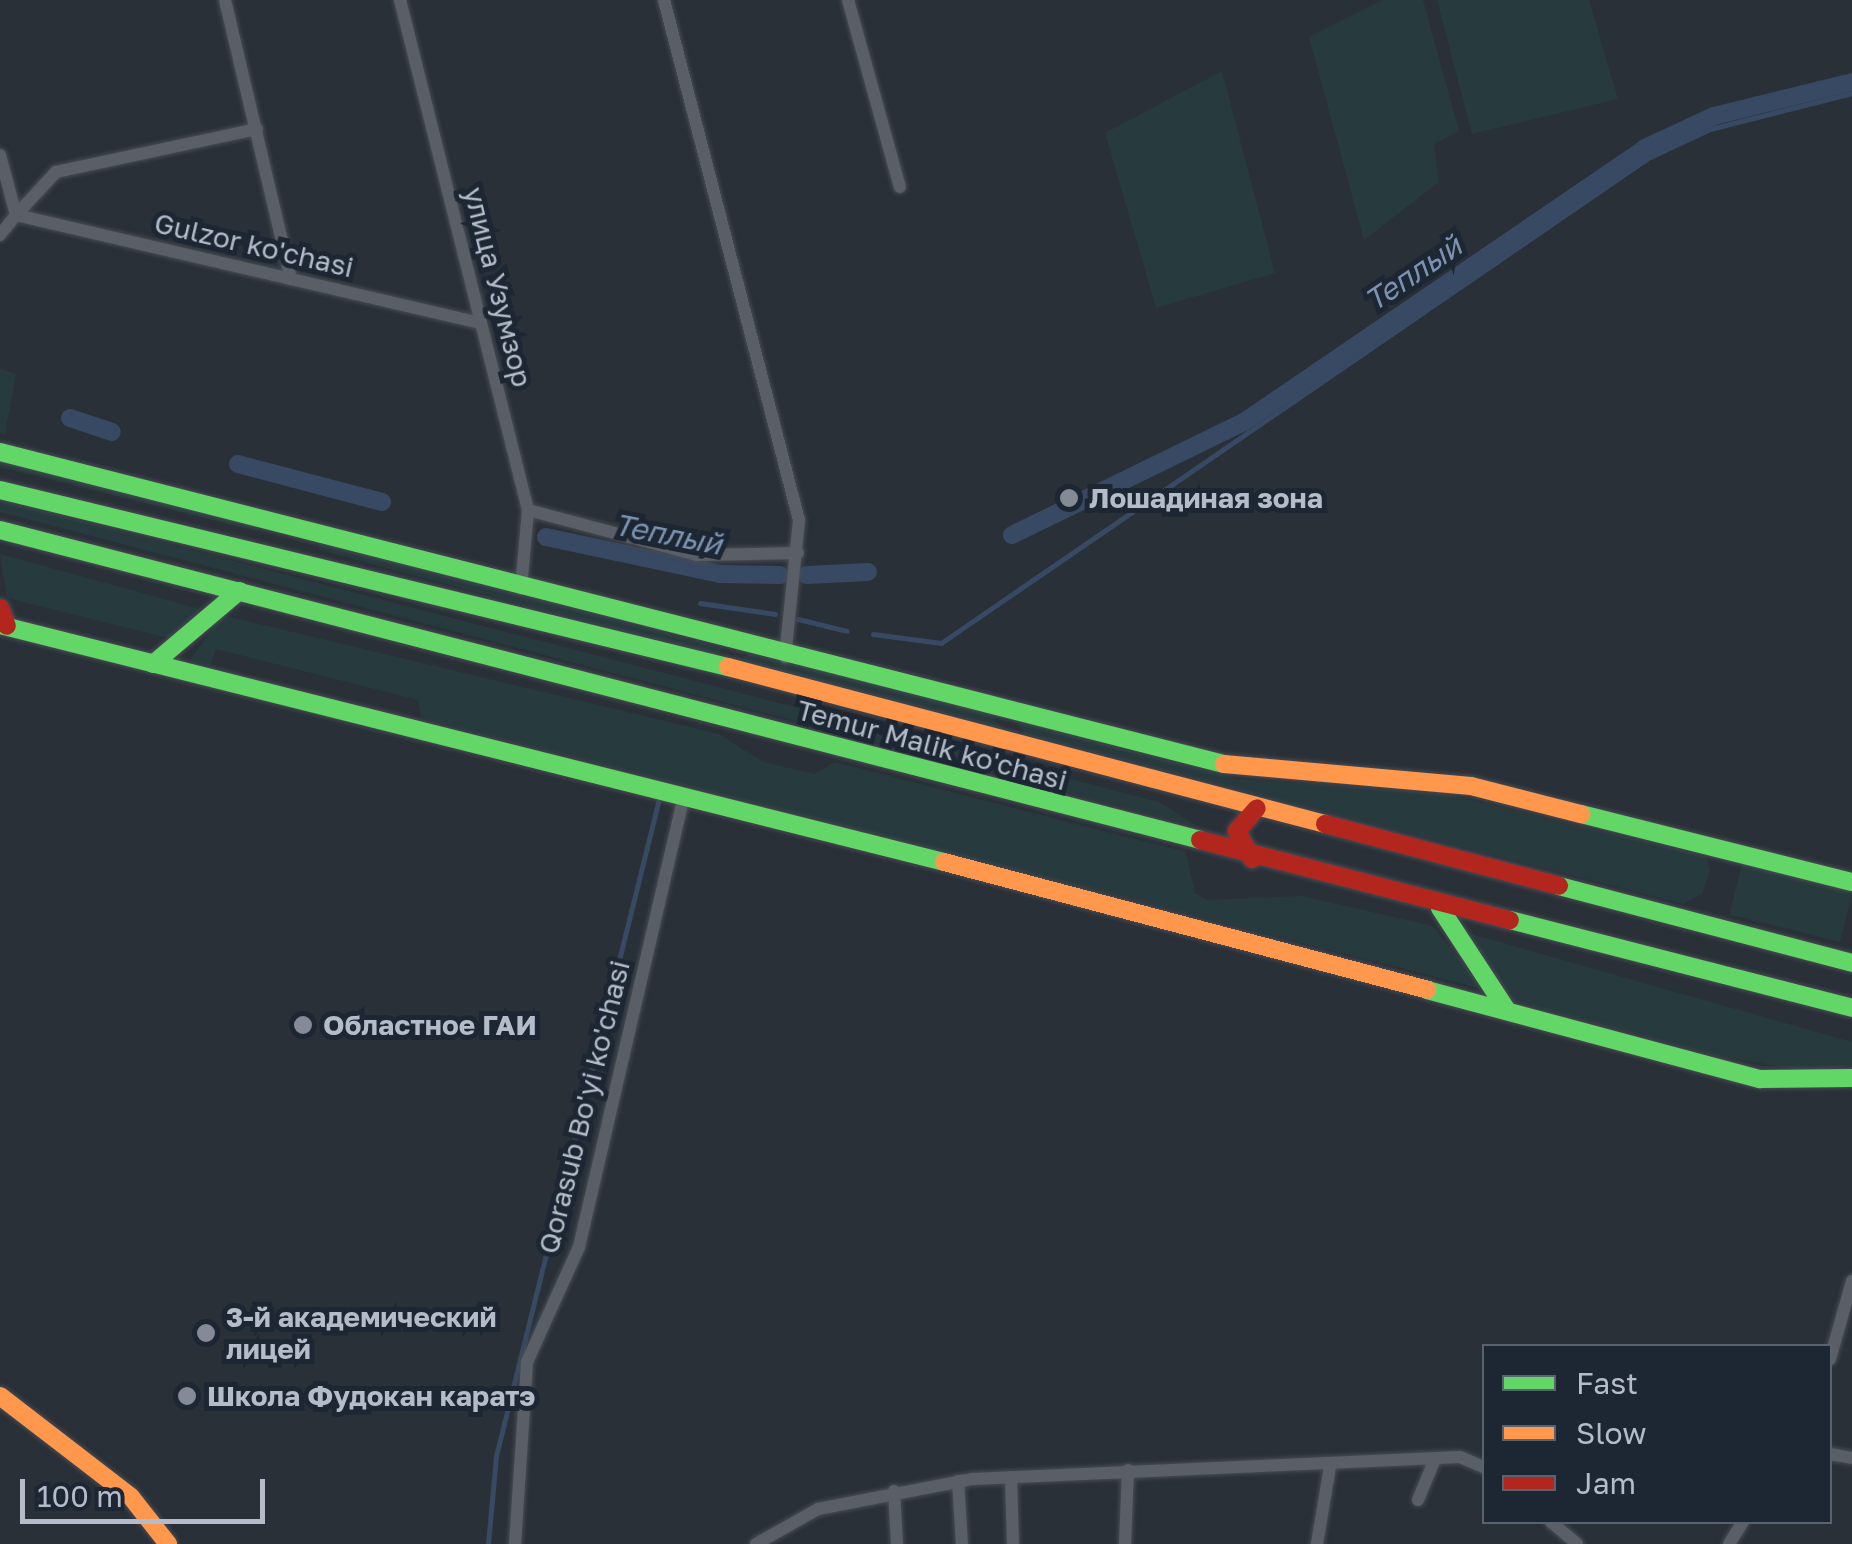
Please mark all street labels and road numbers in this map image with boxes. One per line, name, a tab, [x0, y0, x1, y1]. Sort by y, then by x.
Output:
street label: улица Узумзор	[457, 184, 539, 390]
street label: Gulzor ko'chasi	[151, 206, 357, 284]
street label: Temur Malik ko'chasi	[793, 693, 1071, 797]
street label: Qorasub Bo'yi ko'chasi	[531, 957, 637, 1257]

